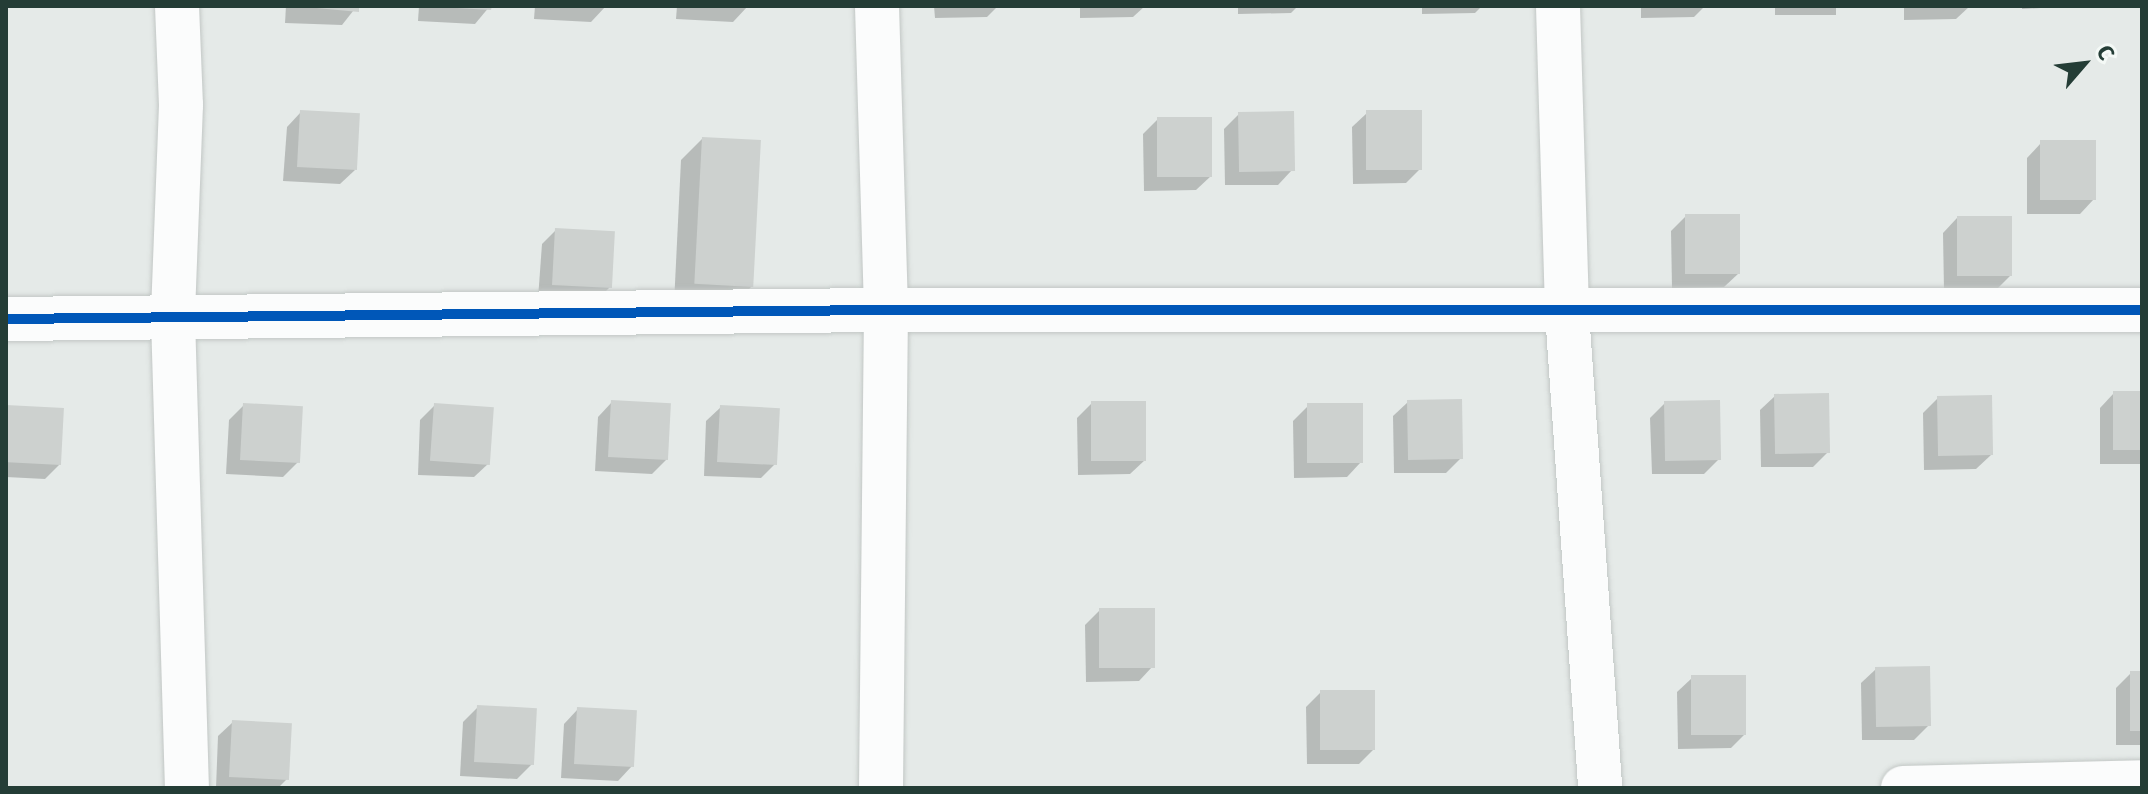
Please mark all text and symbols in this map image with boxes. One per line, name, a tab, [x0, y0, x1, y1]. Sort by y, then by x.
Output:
north arrow	[2044, 24, 2124, 104]
text: С	[2091, 41, 2121, 64]

